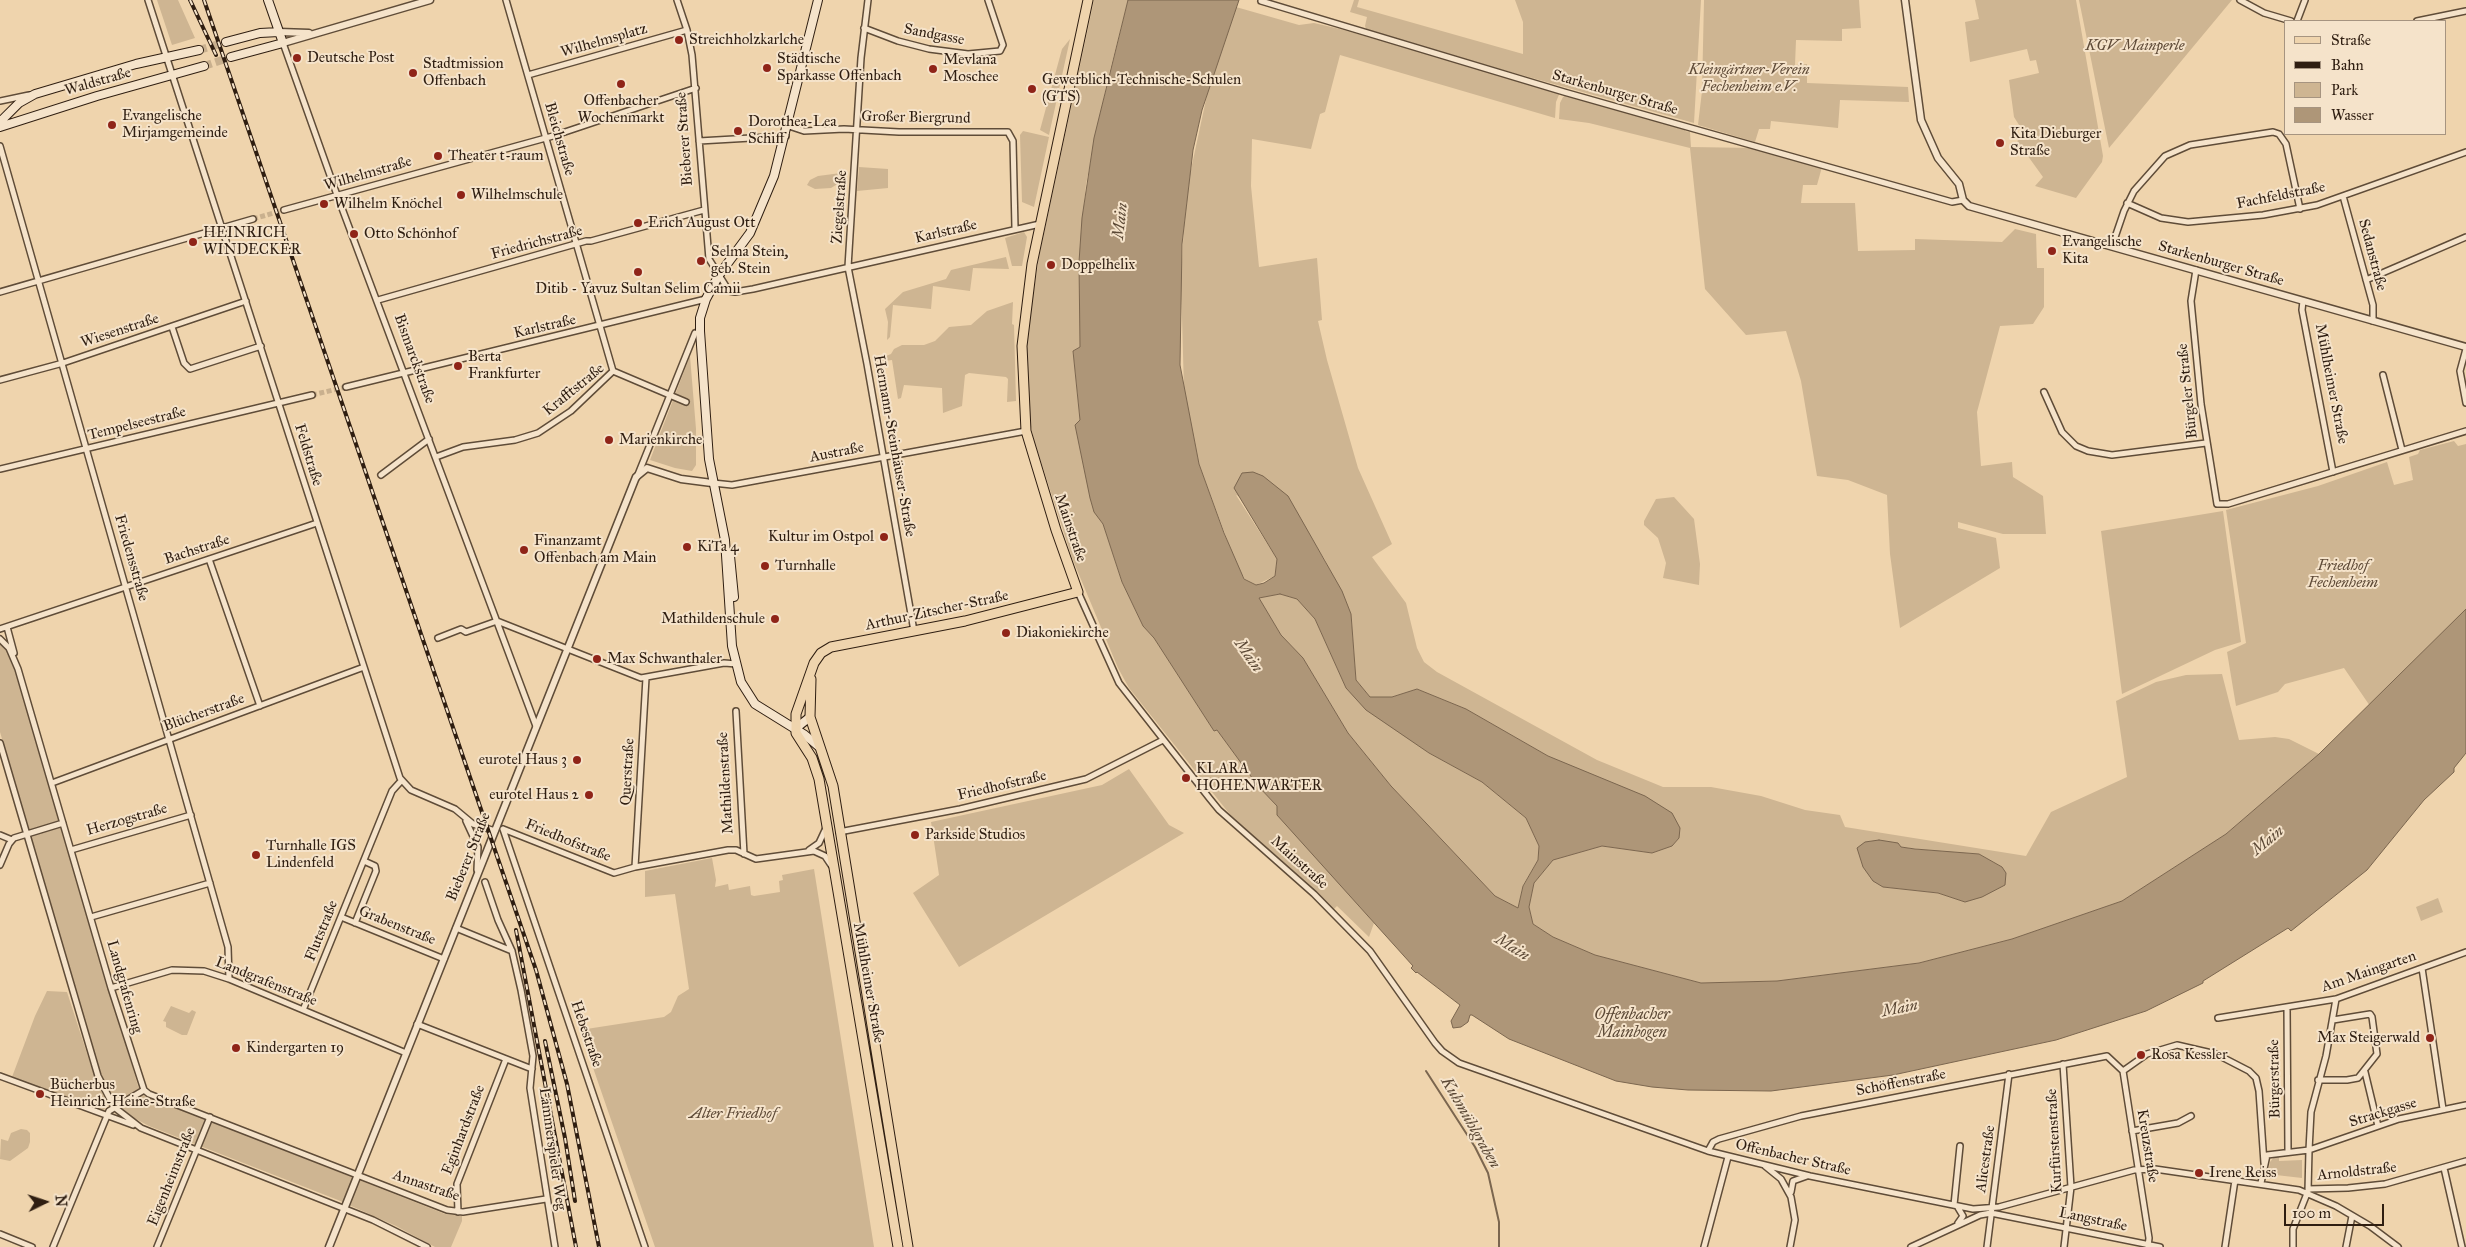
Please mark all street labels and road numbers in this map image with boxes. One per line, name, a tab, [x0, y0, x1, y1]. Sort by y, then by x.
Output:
street label: Wilhelmsplatz	[559, 20, 649, 62]
street label: Sandgasse	[902, 20, 966, 50]
street label: Waldstraße	[63, 64, 133, 100]
street label: Starkenburger Straße	[1550, 66, 1680, 120]
street label: Bieberer Straße	[673, 91, 697, 187]
street label: Bleichstraße	[540, 100, 578, 178]
street label: Großer Biergrund	[861, 108, 971, 128]
street label: Wilhelmstraße	[322, 153, 414, 195]
street label: Ziegelstraße	[828, 170, 852, 244]
street label: Fachfeldstraße	[2235, 179, 2327, 213]
street label: Karlstraße	[913, 216, 979, 248]
street label: Sedanstraße	[2354, 217, 2390, 293]
street label: Friedrichstraße	[489, 222, 585, 264]
street label: Starkenburger Straße	[2156, 237, 2286, 291]
street label: Wiesenstraße	[79, 310, 161, 352]
street label: Karlstraße	[512, 311, 578, 343]
street label: Bismarckstraße	[389, 312, 439, 406]
street label: Mühlheimer Straße	[2311, 322, 2351, 446]
street label: Bürgeler Straße	[2174, 342, 2202, 440]
street label: Hermann-Steinhäuser-Straße	[869, 354, 919, 538]
street label: Krafftstraße	[540, 360, 608, 420]
street label: Tempelseestraße	[86, 403, 188, 445]
street label: Feldstraße	[290, 422, 326, 488]
street label: Austraße	[808, 439, 866, 467]
street label: Mainstraße	[1050, 492, 1090, 564]
street label: Friedensstraße	[110, 513, 152, 603]
street label: Bachstraße	[162, 531, 232, 569]
street label: Arthur-Zitscher-Straße	[864, 587, 1010, 635]
street label: Blücherstraße	[161, 690, 247, 736]
street label: Mathildenstraße	[714, 731, 738, 835]
street label: Querstraße	[617, 738, 639, 806]
street label: Friedhofstraße	[956, 767, 1048, 805]
street label: Herzogstraße	[85, 800, 169, 840]
street label: Bieberer Straße	[443, 810, 495, 904]
street label: Friedhofstraße	[523, 816, 613, 866]
street label: Mainstraße	[1267, 833, 1331, 893]
street label: Flutstraße	[302, 898, 342, 964]
street label: Grabenstraße	[356, 902, 438, 950]
street label: Mühlheimer Straße	[849, 921, 887, 1045]
street label: Landgrafenring	[102, 938, 146, 1036]
street label: Am Maingarten	[2319, 947, 2419, 997]
street label: Landgrafenstraße	[213, 953, 319, 1011]
street label: Hebestraße	[566, 998, 606, 1070]
street label: Bürgerstraße	[2265, 1039, 2285, 1119]
street label: Schöffenstraße	[1855, 1065, 1947, 1101]
street label: Eginhardstraße	[439, 1083, 489, 1177]
street label: Lämmerspieler Weg	[534, 1086, 570, 1212]
street label: Kurfürstenstraße	[2043, 1088, 2067, 1194]
street label: Strackgasse	[2347, 1094, 2419, 1132]
street label: Kreuzstraße	[2132, 1108, 2162, 1184]
street label: Alicestraße	[1972, 1124, 2000, 1194]
street label: Eigenheimstraße	[144, 1125, 200, 1229]
street label: Offenbacher Straße	[1734, 1136, 1852, 1180]
street label: Arnoldstraße	[2316, 1159, 2398, 1185]
street label: Annastraße	[390, 1166, 462, 1206]
street label: Langstraße	[2057, 1204, 2129, 1236]

